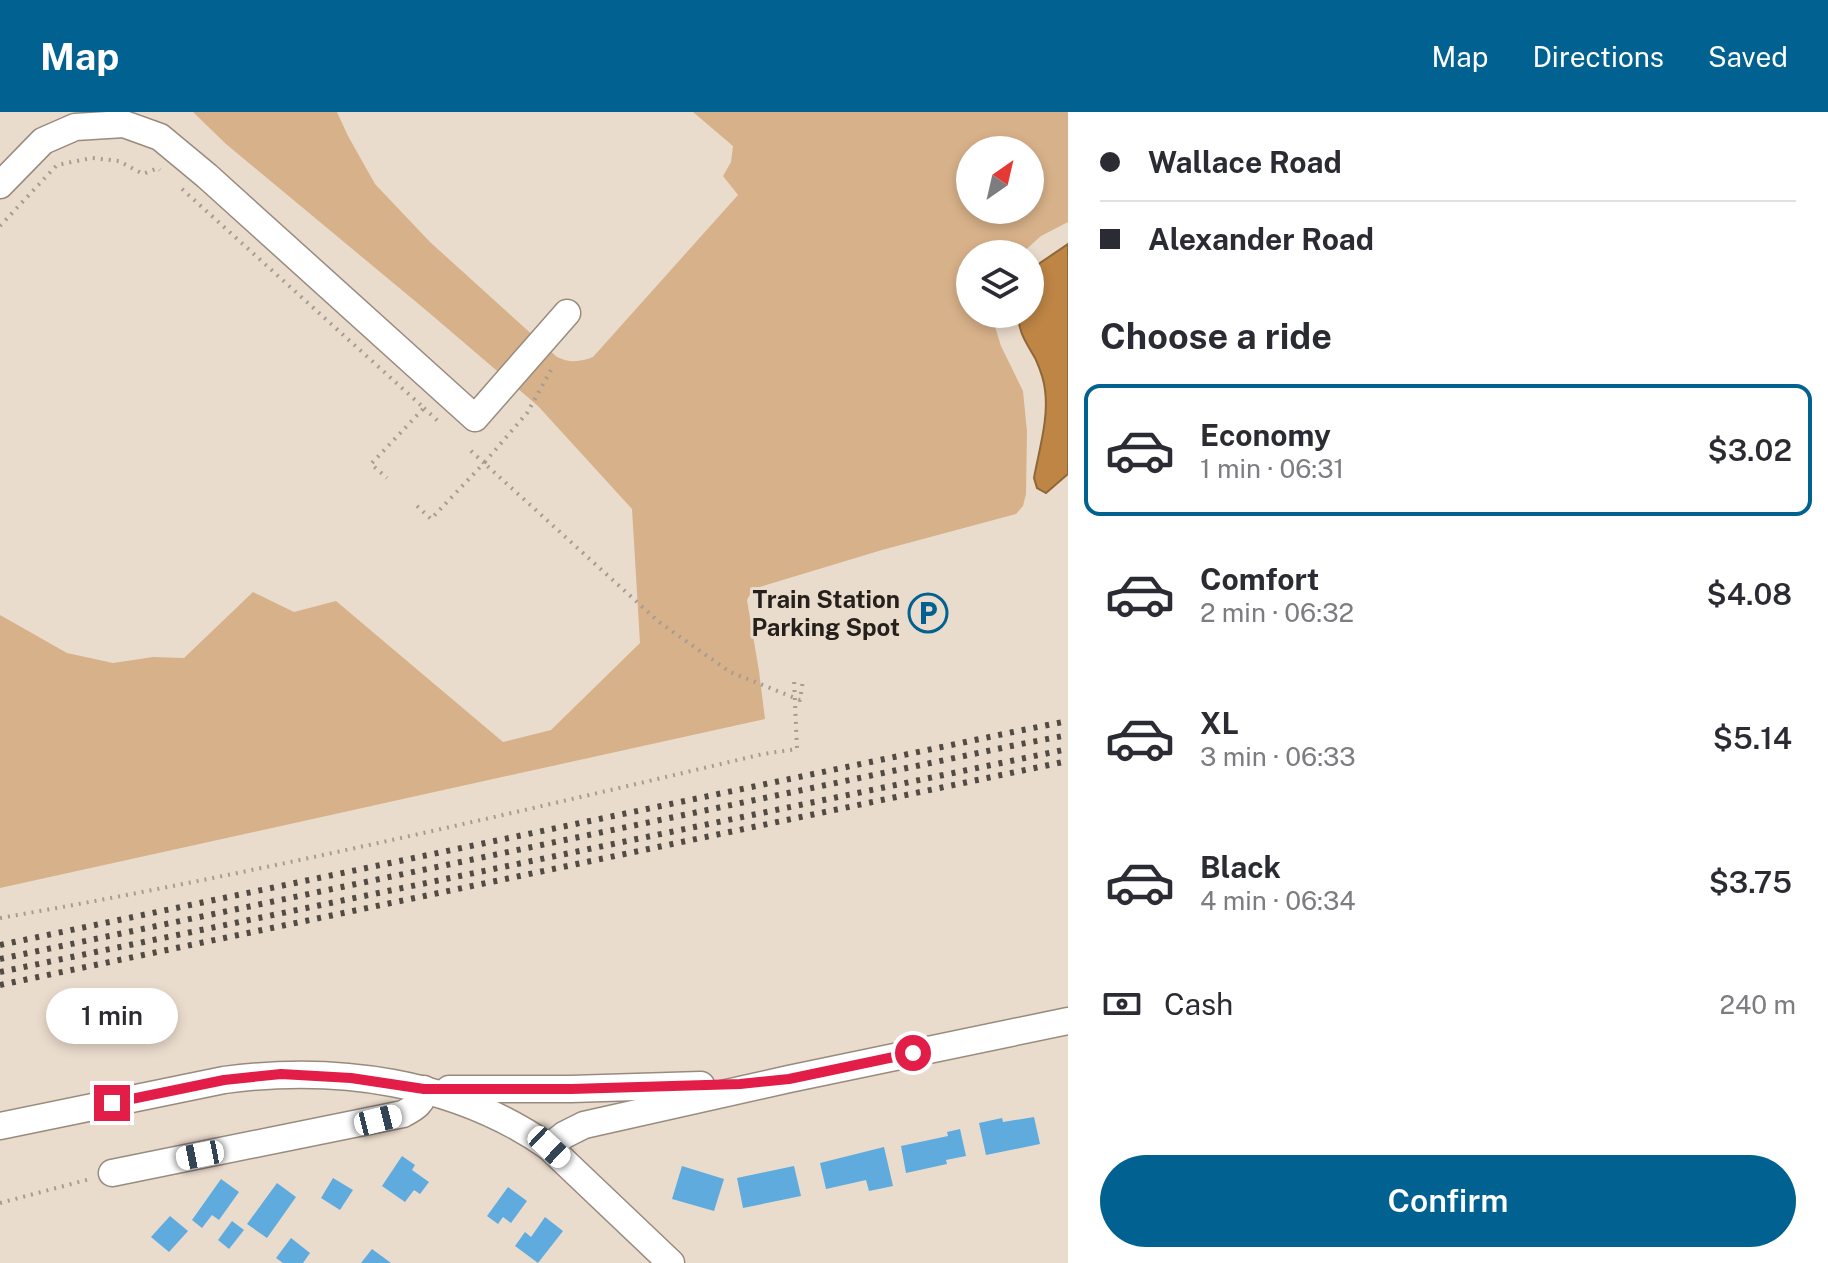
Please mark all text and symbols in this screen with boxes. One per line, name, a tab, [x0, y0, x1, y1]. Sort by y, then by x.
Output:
text: Map	[40, 34, 119, 79]
text: Map	[1432, 40, 1488, 73]
text: Directions	[1532, 40, 1664, 73]
text: Saved	[1708, 40, 1788, 73]
north arrow	[956, 136, 1044, 224]
map controls	[956, 136, 1044, 328]
text: Wallace Road	[1148, 144, 1342, 180]
text: Alexander Road	[1148, 221, 1374, 257]
button: layers	[956, 240, 1044, 328]
text: Choose a ride	[1100, 315, 1332, 357]
icon: car	[1104, 414, 1176, 486]
text: Economy	[1200, 417, 1331, 453]
text: $3.02	[1708, 432, 1792, 468]
text: 1 min · 06:31	[1200, 453, 1344, 484]
icon: car	[1104, 558, 1176, 630]
text: Comfort	[1200, 561, 1319, 597]
text: $4.08	[1707, 576, 1792, 612]
place label: Train Station Parking Spot	[751, 585, 900, 641]
parking icon: Train Station Parking Spot	[907, 592, 949, 634]
text: 2 min · 06:32	[1200, 597, 1354, 628]
icon: car	[1104, 702, 1176, 774]
text: XL	[1200, 705, 1239, 741]
text: $5.14	[1713, 720, 1792, 756]
text: 3 min · 06:33	[1200, 741, 1356, 772]
icon: car	[1104, 846, 1176, 918]
text: Black	[1200, 849, 1281, 885]
text: $3.75	[1709, 864, 1792, 900]
text: 4 min · 06:34	[1200, 885, 1356, 916]
icon: cash	[1100, 982, 1144, 1026]
text: Cash	[1164, 986, 1233, 1022]
callout: 1 min	[46, 987, 178, 1043]
text: 240 m	[1719, 989, 1796, 1020]
text: 1 min	[81, 1000, 143, 1031]
route start	[895, 1035, 931, 1071]
route end	[94, 1085, 130, 1121]
car	[352, 1103, 404, 1137]
car	[523, 1122, 575, 1172]
car	[174, 1139, 226, 1171]
button: Confirm	[1100, 1155, 1796, 1247]

